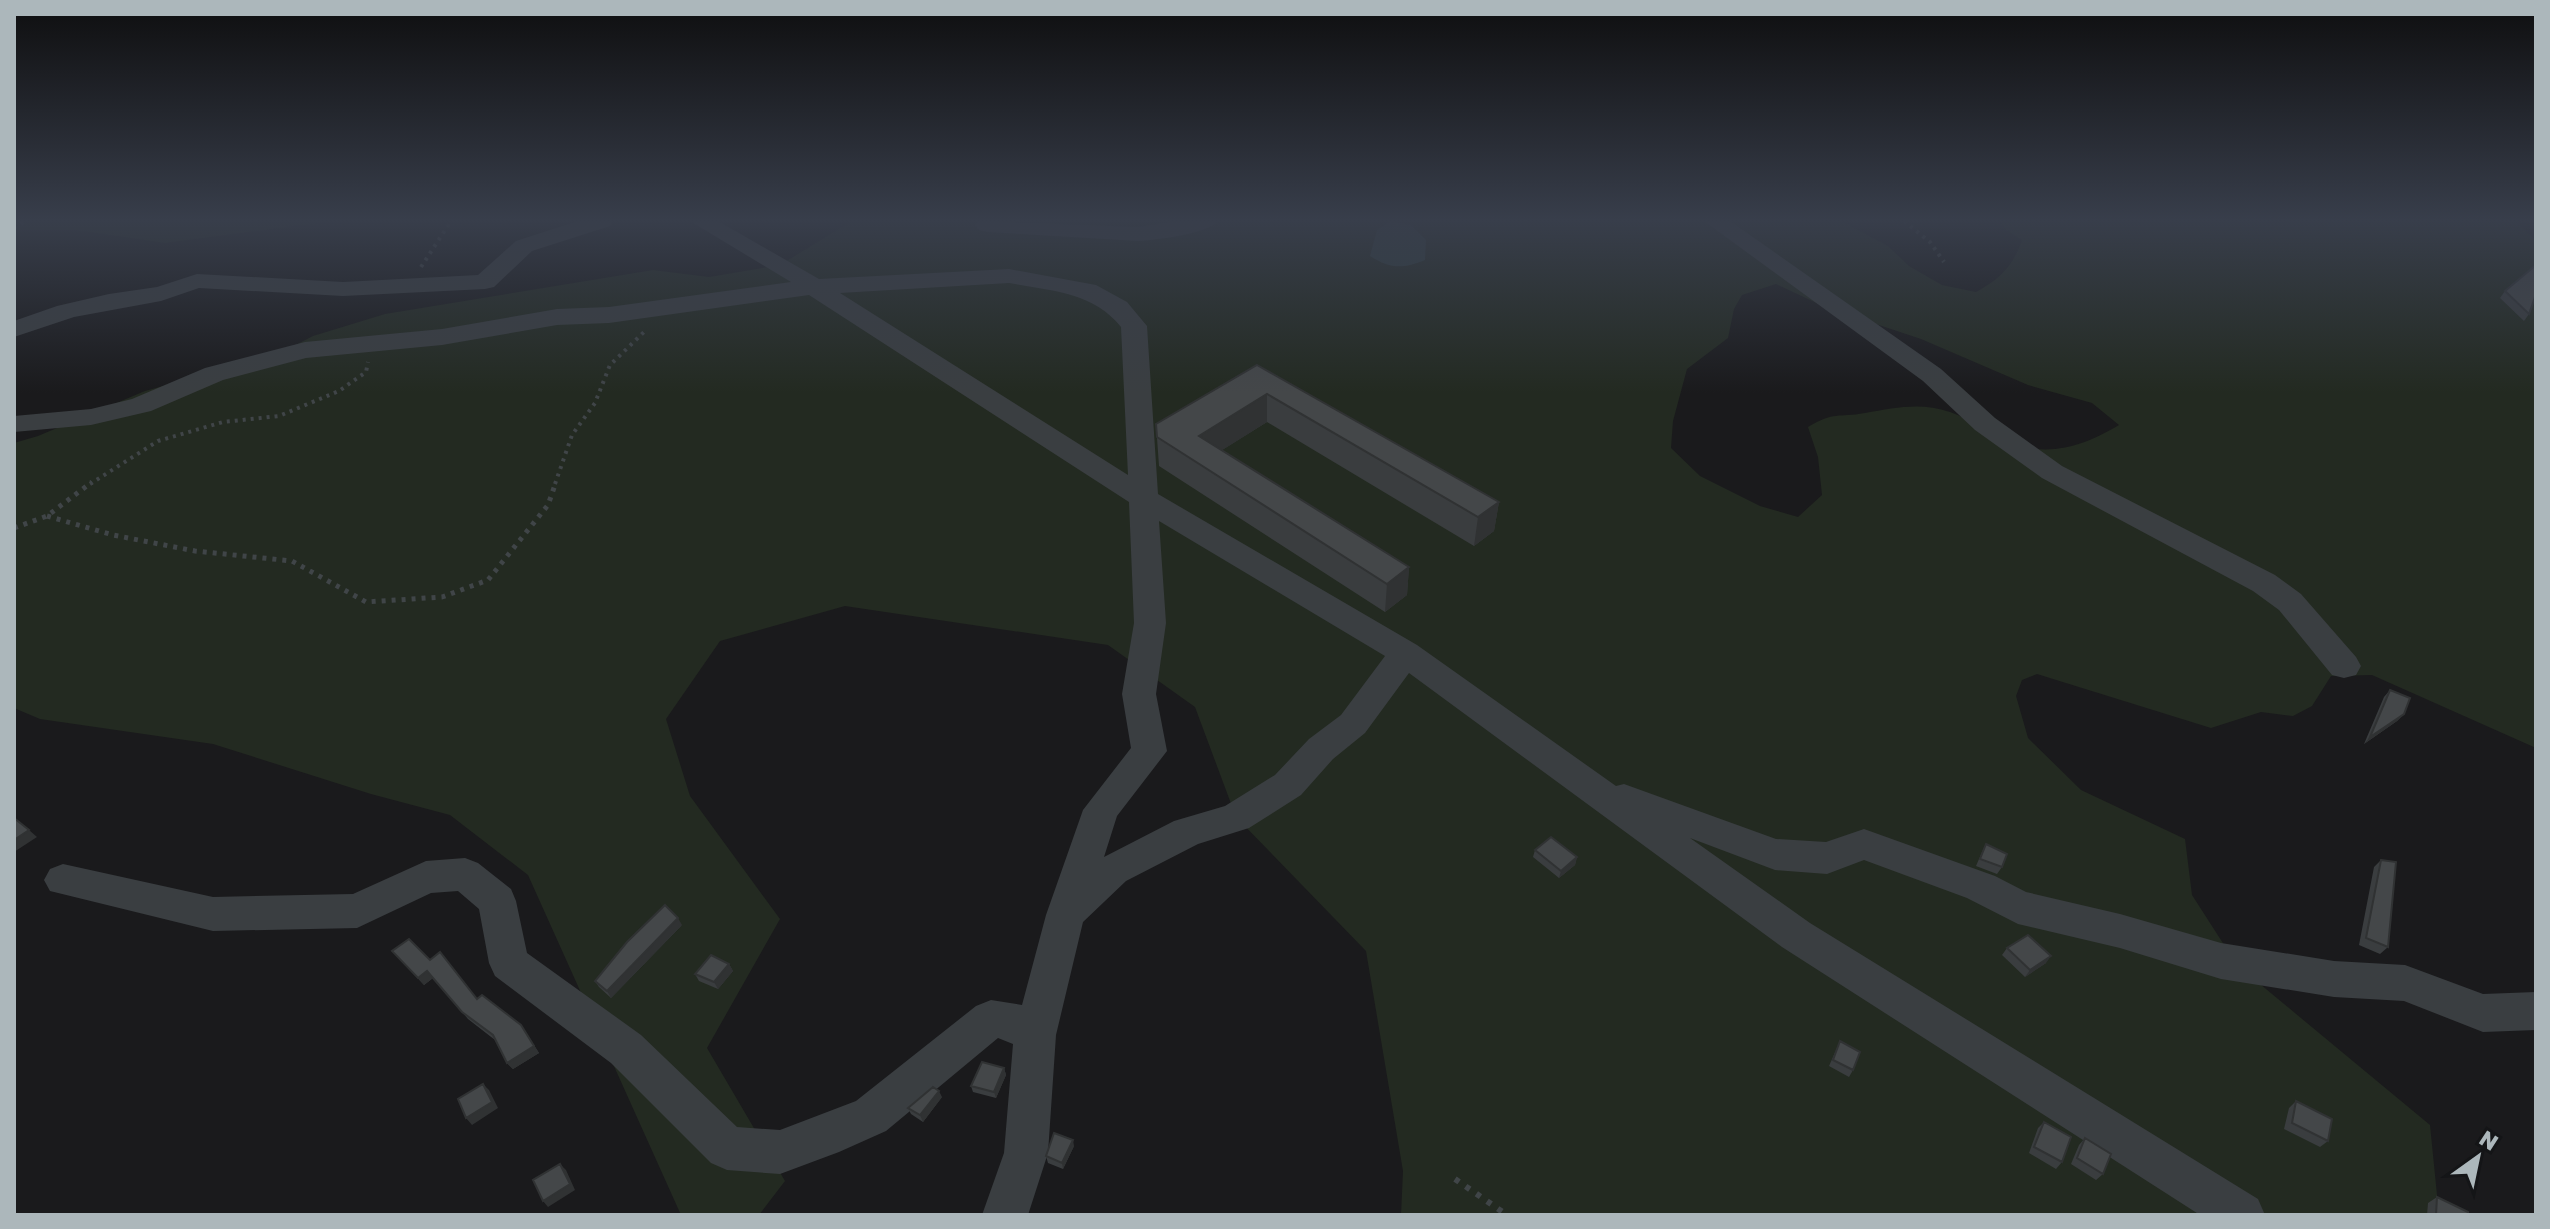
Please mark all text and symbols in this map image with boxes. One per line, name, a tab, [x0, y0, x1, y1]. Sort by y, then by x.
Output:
north arrow	[2438, 1117, 2518, 1197]
text: N	[2475, 1124, 2504, 1156]

